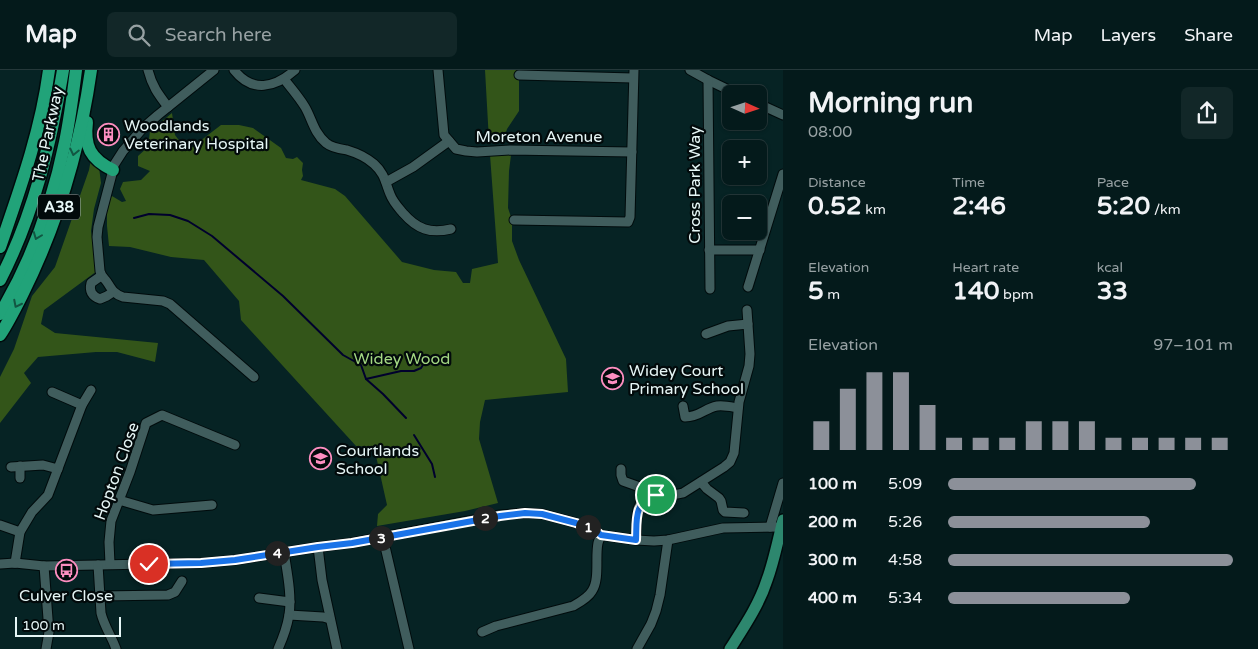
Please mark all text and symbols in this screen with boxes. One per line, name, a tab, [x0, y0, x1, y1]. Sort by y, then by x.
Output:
search box	[107, 12, 457, 57]
text: Map	[25, 20, 77, 49]
icon: search	[125, 21, 153, 49]
text: Search here	[165, 24, 272, 46]
text: Map	[1034, 24, 1073, 46]
text: Layers	[1101, 24, 1156, 46]
text: Share	[1184, 24, 1233, 46]
street label: The Parkway	[28, 84, 68, 184]
north arrow	[722, 85, 768, 130]
map controls	[722, 85, 767, 240]
text: Morning run	[808, 86, 973, 120]
button: share	[1181, 87, 1233, 139]
place label: Woodlands Veterinary Hospital	[124, 116, 269, 154]
building icon: Woodlands Veterinary Hospital	[96, 122, 120, 146]
text: 08:00	[808, 122, 852, 142]
street label: Cross Park Way	[685, 126, 705, 244]
street label: Moreton Avenue	[476, 127, 602, 147]
button: +	[722, 140, 767, 185]
one-way arrow	[69, 148, 80, 156]
text: Distance	[808, 174, 866, 191]
text: Time	[952, 174, 985, 191]
text: Pace	[1097, 174, 1129, 191]
text: 0.52	[808, 191, 862, 221]
text: 2:46	[952, 191, 1006, 221]
text: 5:20	[1097, 191, 1150, 221]
road number: A38	[38, 194, 80, 220]
button: −	[722, 195, 767, 240]
text: km	[862, 201, 886, 218]
text: /km	[1150, 201, 1181, 218]
one-way arrow	[32, 231, 43, 240]
text: Elevation	[808, 259, 869, 276]
text: Heart rate	[952, 259, 1019, 276]
text: kcal	[1097, 259, 1123, 276]
text: 5	[808, 276, 824, 306]
text: 140	[952, 276, 999, 306]
text: 33	[1097, 276, 1128, 306]
text: m	[824, 286, 840, 303]
text: bpm	[999, 286, 1034, 303]
one-way arrow	[13, 298, 23, 307]
text: Elevation	[808, 335, 878, 355]
text: 97–101 m	[1153, 335, 1233, 355]
park label: Widey Wood	[354, 349, 450, 369]
place label: Widey Court Primary School	[629, 361, 744, 399]
school or university icon: Widey Court Primary School	[601, 367, 625, 391]
street label: Hopton Close	[90, 420, 144, 523]
place label: Courtlands School	[336, 441, 419, 479]
school or university icon: Courtlands School	[308, 447, 332, 471]
pin	[635, 474, 677, 516]
text: 100 m	[808, 474, 857, 494]
text: 5:09	[888, 474, 922, 494]
icon: arrive	[642, 481, 670, 509]
pin: 2	[472, 506, 498, 530]
text: 2	[481, 510, 490, 527]
text: 200 m	[808, 512, 857, 532]
text: 5:26	[888, 512, 922, 532]
pin: 1	[576, 514, 600, 540]
text: 1	[584, 519, 593, 536]
pin: 3	[368, 526, 394, 550]
text: 3	[377, 530, 386, 547]
pin: 4	[264, 540, 290, 566]
pin	[128, 543, 170, 585]
text: 4	[273, 545, 282, 562]
icon: check	[135, 550, 163, 578]
text: 300 m	[808, 550, 857, 570]
text: 4:58	[888, 550, 922, 570]
bus stop icon: Culver Close	[54, 559, 78, 583]
place label: Culver Close	[19, 586, 113, 606]
text: 400 m	[808, 588, 857, 608]
text: 5:34	[888, 588, 922, 608]
scale bar	[15, 614, 121, 637]
text: 100 m	[22, 617, 65, 634]

